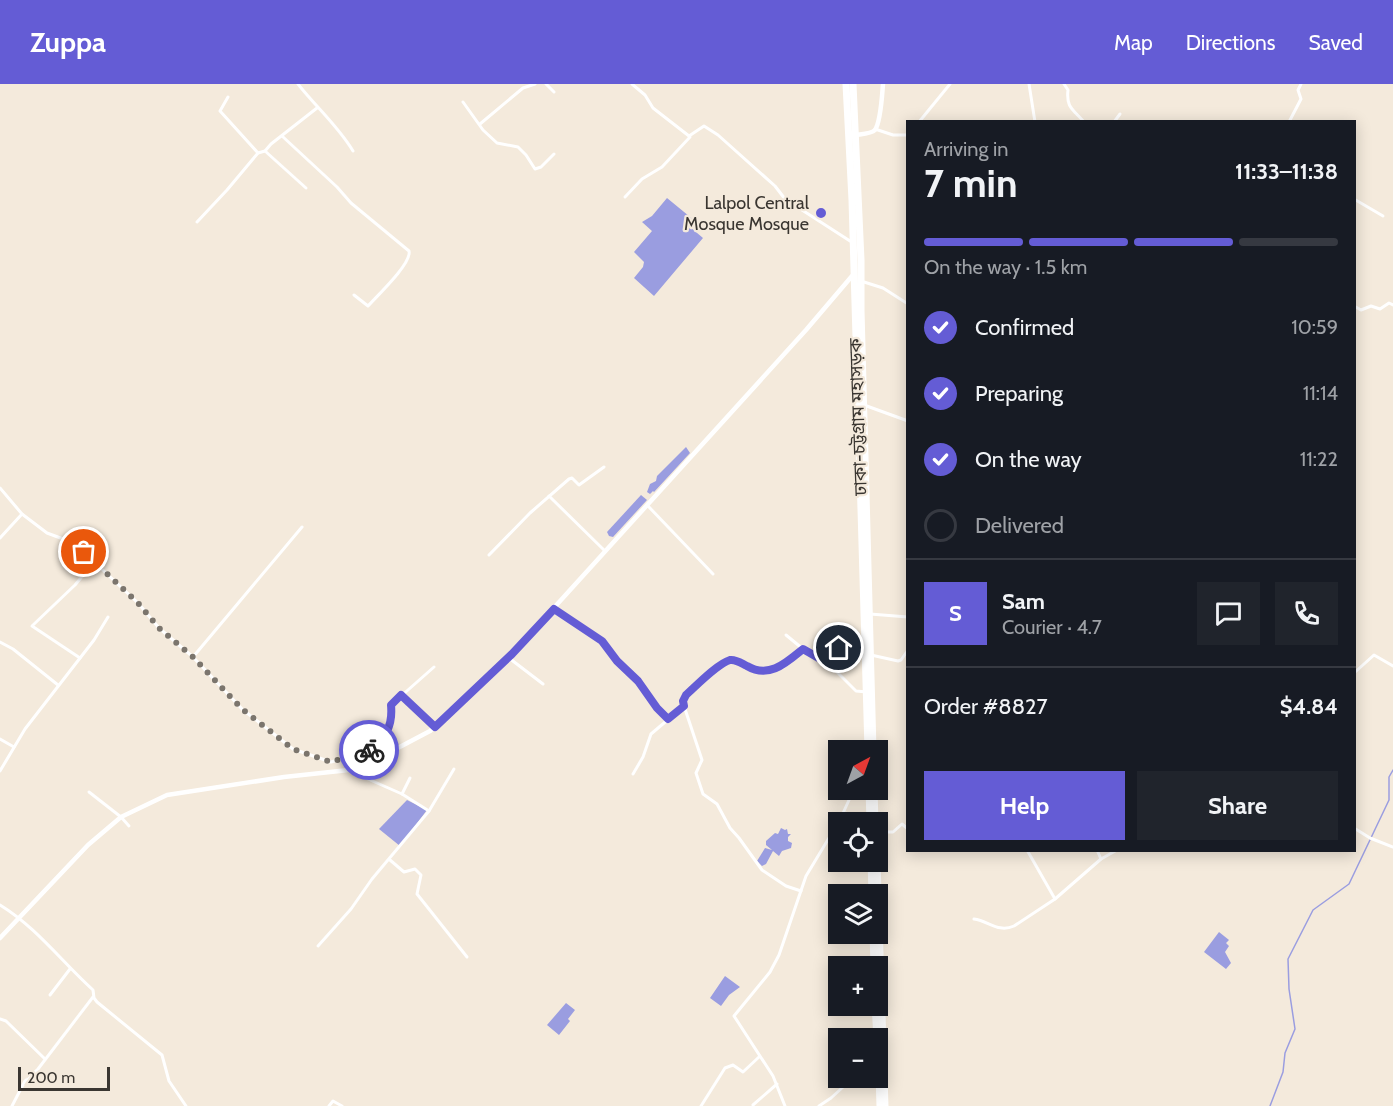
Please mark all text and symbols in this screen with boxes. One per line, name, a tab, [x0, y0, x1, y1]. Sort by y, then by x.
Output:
text: Zuppa	[30, 25, 106, 59]
text: Map	[1114, 30, 1153, 55]
text: Directions	[1186, 30, 1275, 55]
text: Saved	[1308, 30, 1363, 55]
text: Arriving in	[924, 137, 1008, 161]
text: 11:33–11:38	[1235, 158, 1338, 185]
text: 7 min	[924, 159, 1017, 207]
place label: Lalpol Central Mosque Mosque	[684, 192, 810, 235]
marker: Lalpol Central Mosque Mosque	[814, 206, 828, 220]
text: On the way · 1.5 km	[924, 255, 1087, 279]
icon: check	[924, 311, 957, 344]
text: Confirmed	[975, 314, 1074, 341]
text: 10:59	[1291, 315, 1338, 339]
street label: ঢাকা-চট্টগ্রাম মহাসড়ক	[844, 337, 872, 497]
icon: check	[924, 377, 957, 410]
text: Preparing	[975, 380, 1063, 407]
text: 11:14	[1303, 381, 1338, 405]
icon: check	[924, 443, 957, 476]
text: On the way	[975, 446, 1082, 473]
text: 11:22	[1300, 447, 1338, 471]
text: Delivered	[975, 512, 1064, 539]
pin	[58, 526, 109, 577]
icon: bag	[67, 535, 100, 568]
button: chat	[1197, 582, 1260, 645]
button: phone	[1275, 582, 1338, 645]
text: Sam	[1002, 588, 1045, 615]
text: S	[949, 600, 962, 627]
text: Courier · 4.7	[1002, 615, 1102, 639]
pin	[813, 622, 864, 673]
icon: home	[822, 631, 855, 664]
text: Order #8827	[924, 693, 1048, 720]
text: $4.84	[1280, 693, 1338, 720]
courier	[339, 720, 399, 780]
icon: bike	[353, 734, 386, 767]
north arrow	[828, 740, 888, 800]
map controls	[828, 740, 888, 1088]
button: Help	[924, 771, 1125, 840]
button: Share	[1137, 771, 1338, 840]
button: locate	[828, 812, 888, 872]
button: layers	[828, 884, 888, 944]
button: +	[828, 956, 888, 1016]
button: −	[828, 1028, 888, 1088]
scale bar	[18, 1064, 110, 1092]
text: 200 m	[27, 1068, 75, 1087]

